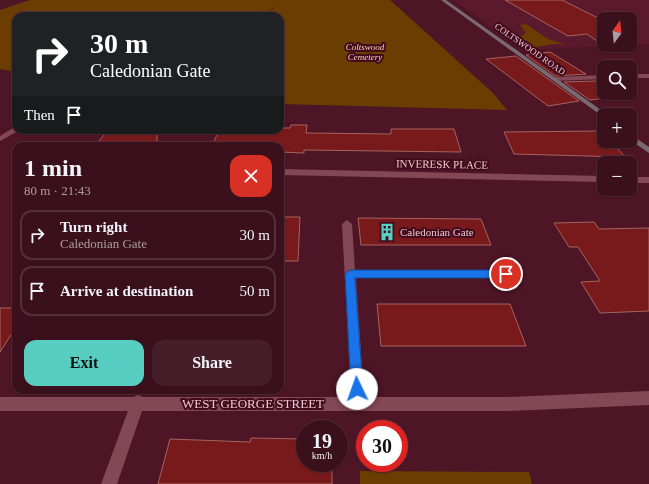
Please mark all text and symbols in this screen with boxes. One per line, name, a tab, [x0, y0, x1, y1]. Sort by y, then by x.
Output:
north arrow	[597, 12, 637, 52]
map controls	[597, 12, 637, 196]
street label: COLTSWOOD ROAD	[493, 21, 567, 77]
icon: right	[24, 28, 76, 80]
text: 30 m	[90, 28, 148, 59]
park label: Coltswood Cemetery	[346, 42, 385, 62]
button: search	[597, 60, 637, 100]
text: Caledonian Gate	[90, 61, 210, 81]
icon: arrive	[63, 104, 85, 126]
text: Then	[24, 107, 55, 123]
button: +	[597, 108, 637, 148]
text: 1 min	[24, 155, 82, 181]
button: close	[230, 155, 272, 197]
button: −	[597, 156, 637, 196]
street label: INVERESK PLACE	[396, 157, 488, 171]
text: 80 m · 21:43	[24, 183, 91, 198]
text: Turn right	[60, 219, 127, 235]
building icon: Caledonian Gate	[377, 222, 397, 242]
icon: right	[26, 224, 48, 246]
place label: Caledonian Gate	[400, 226, 474, 238]
text: 30 m	[240, 227, 270, 243]
text: Caledonian Gate	[60, 236, 147, 251]
pin	[489, 257, 523, 291]
icon: arrive	[495, 263, 517, 285]
icon: arrive	[26, 280, 48, 302]
text: Arrive at destination	[60, 283, 193, 299]
text: 50 m	[240, 283, 270, 299]
button: Exit	[24, 340, 144, 386]
button: Share	[152, 340, 272, 386]
position arrow	[336, 368, 378, 410]
street label: WEST GEORGE STREET	[182, 396, 324, 411]
speed limit sign: 30	[356, 420, 408, 472]
text: 19	[312, 430, 332, 452]
text: km/h	[312, 450, 332, 461]

